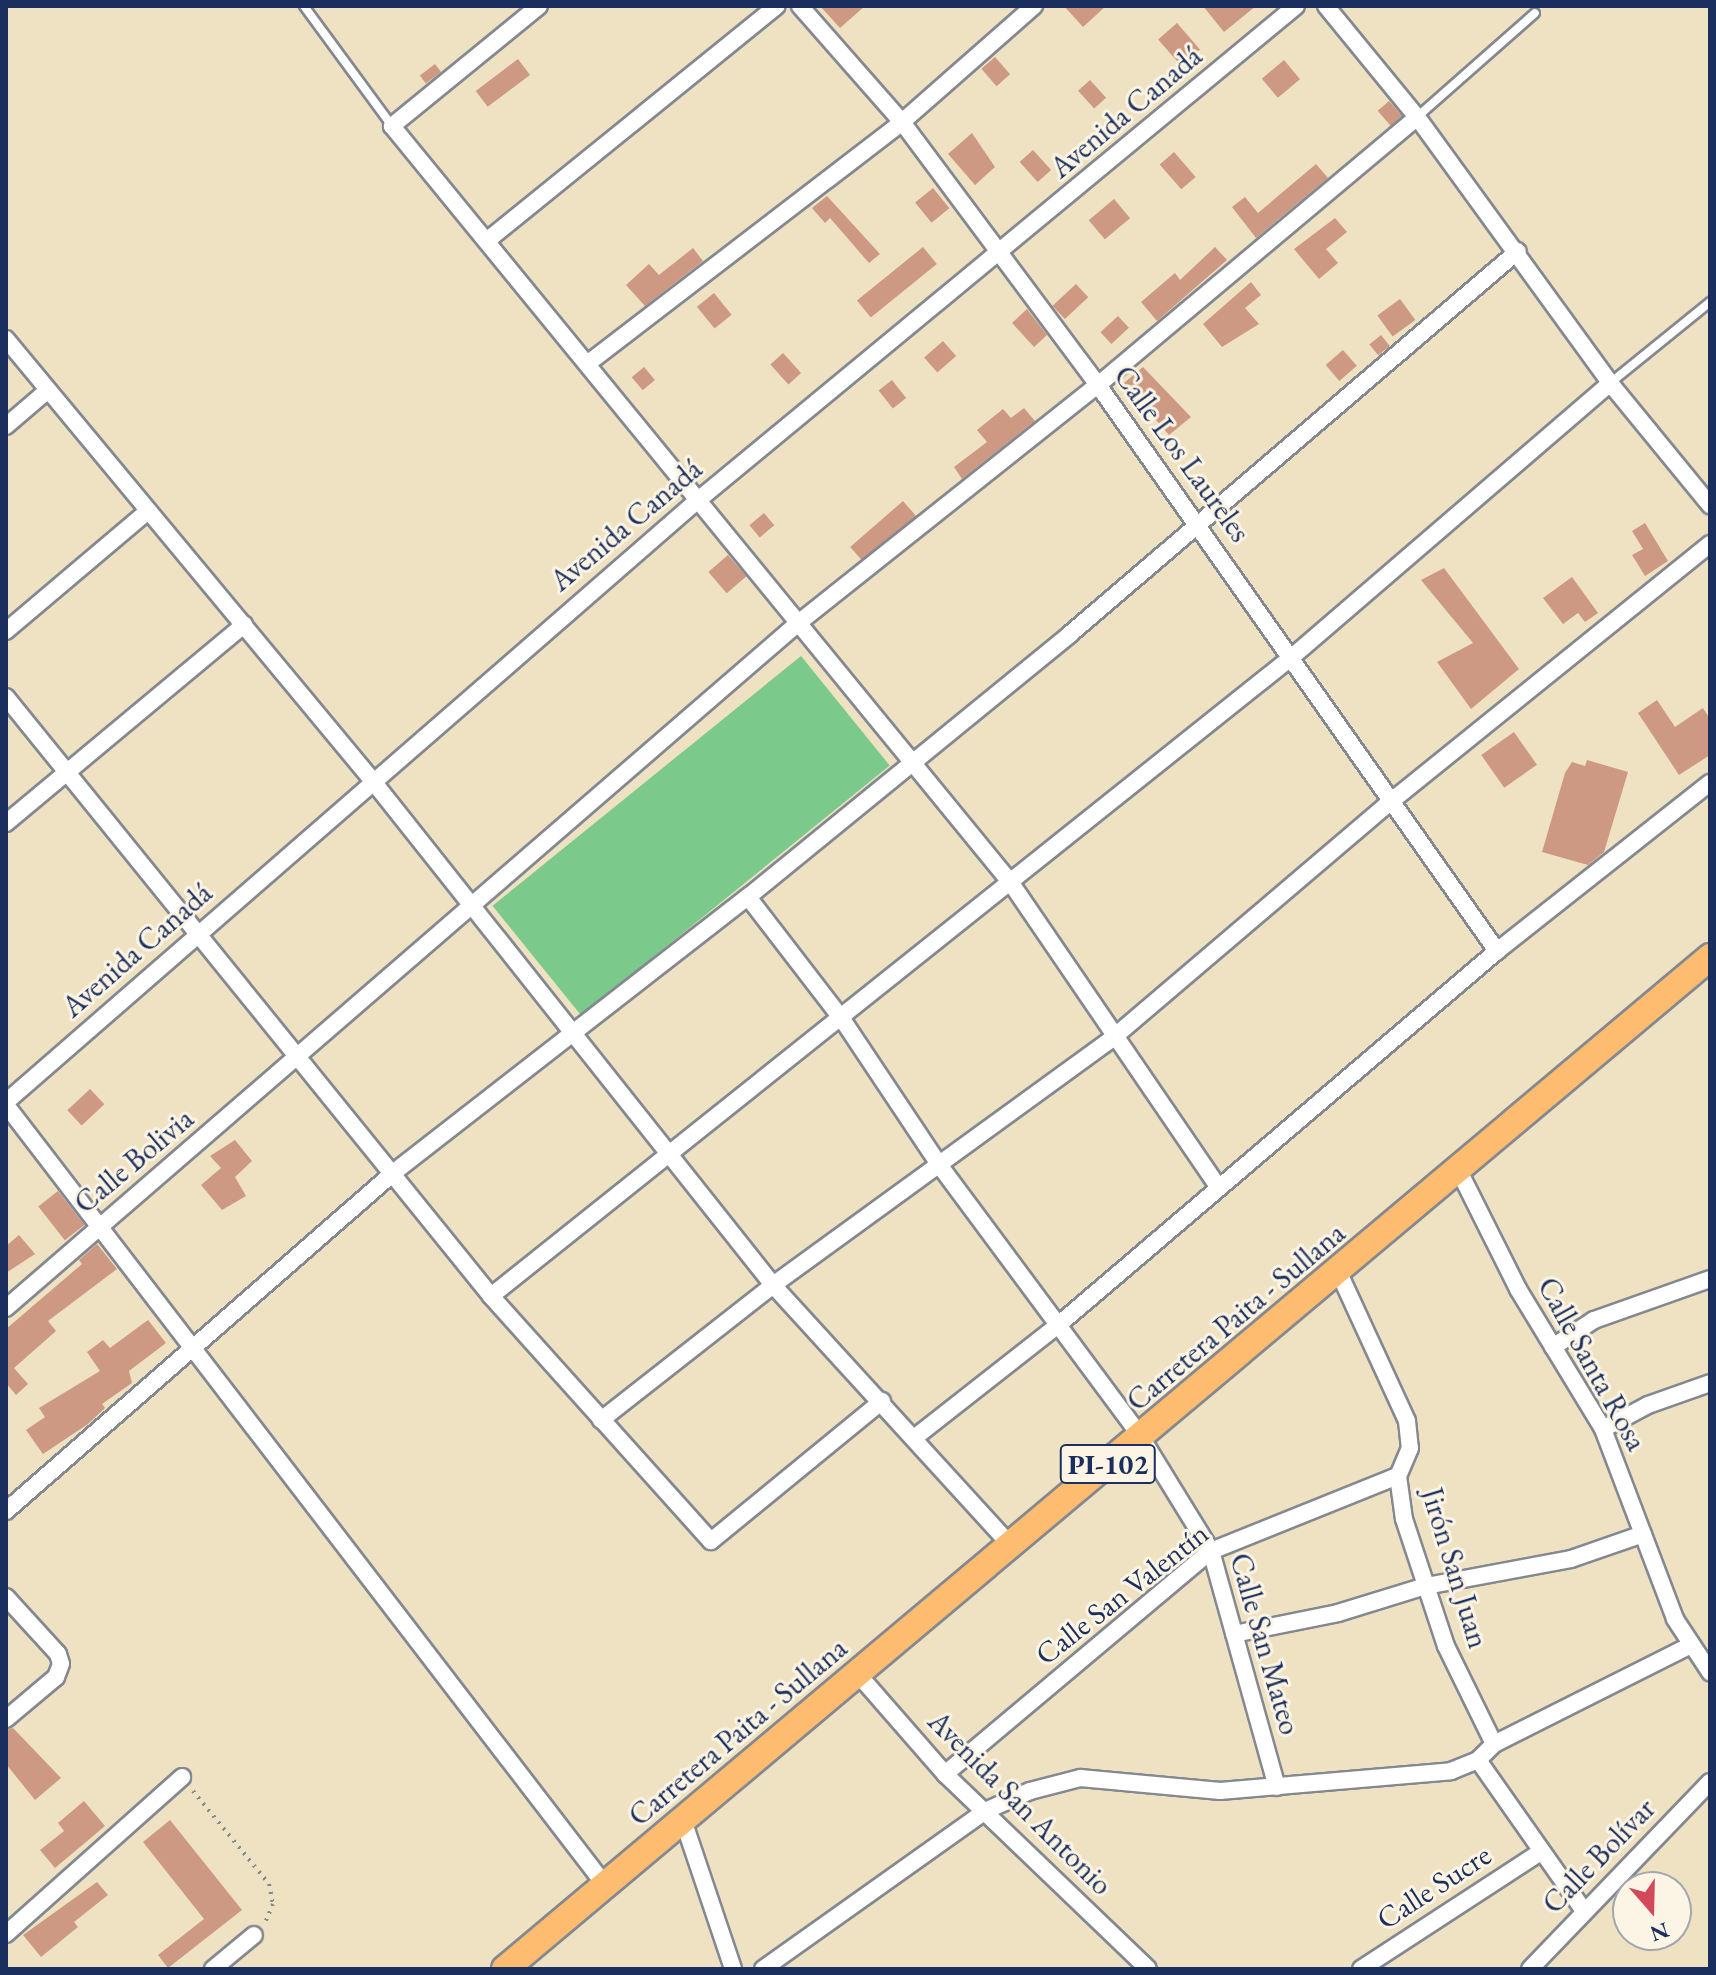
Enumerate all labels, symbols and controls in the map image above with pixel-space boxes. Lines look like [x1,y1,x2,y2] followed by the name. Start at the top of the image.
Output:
[1043,38,1209,186] street label: Avenida Canadá
[1106,359,1258,549] street label: Calle Los Laureles
[543,451,709,599] street label: Avenida Canadá
[55,875,219,1025] street label: Avenida Canadá
[67,1101,201,1221] street label: Calle Bolivia
[1119,1215,1353,1419] street label: Carretera Paita - Sullana
[1530,1271,1654,1457] street label: Calle Santa Rosa
[1058,1440,1158,1488] road number: PI-102
[1414,1483,1496,1653] street label: Jirón San Juan
[1028,1515,1216,1673] street label: Calle San Valentín
[1222,1549,1308,1739] street label: Calle San Mateo
[621,1630,855,1834] street label: Carretera Paita - Sullana
[920,1703,1120,1903] street label: Avenida San Antonio
[1535,1791,1663,1921] street label: Calle Bolívar
[1370,1837,1498,1937] street label: Calle Sucre
[1612,1871,1692,1951] north arrow
[1646,1915,1673,1949] text: N

